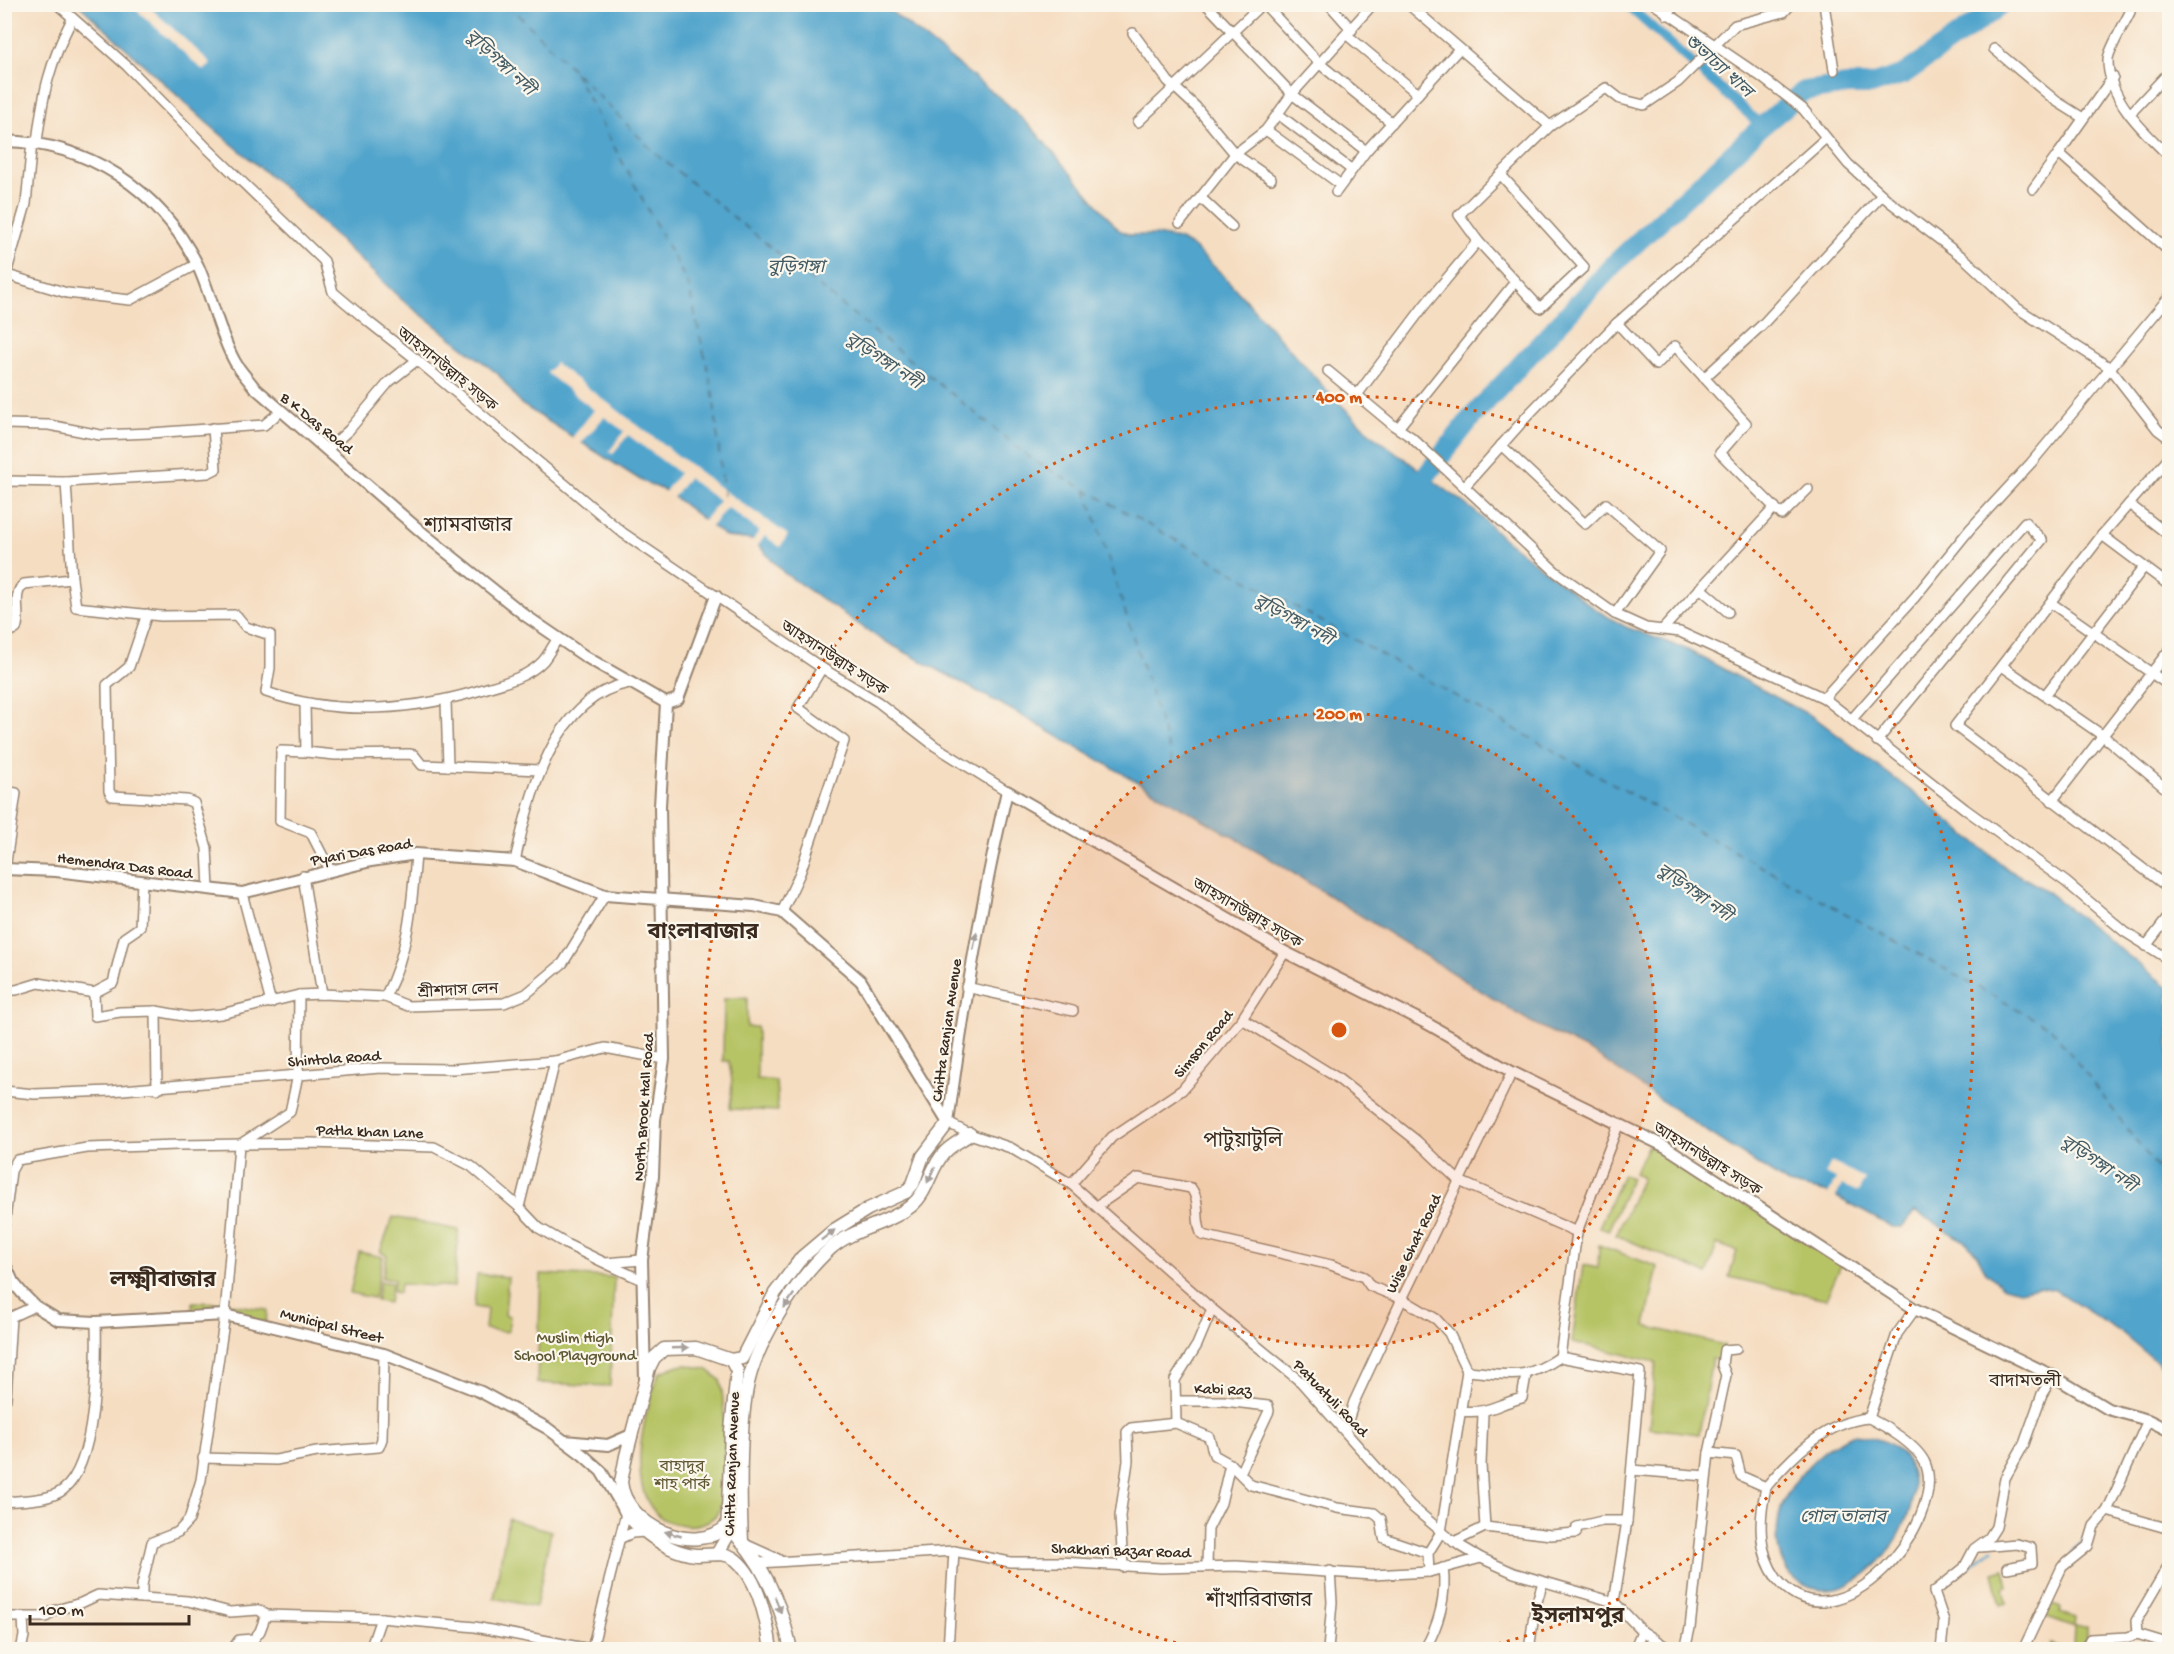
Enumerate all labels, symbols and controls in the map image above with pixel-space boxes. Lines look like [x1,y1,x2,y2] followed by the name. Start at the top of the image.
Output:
[460,24,543,103] water label: বুড়িগঙ্গা নদী
[1679,31,1759,106] water label: শুভাঢ্যা খাল
[767,255,828,279] water label: বুড়িগঙ্গা
[391,321,503,418] street label: আহসানউল্লাহ সড়ক
[841,327,929,397] water label: বুড়িগঙ্গা নদী
[1315,388,1362,409] text: 400 m
[275,389,357,461] street label: B K Das Road
[423,516,513,539] district label: শ্যামবাজার
[1250,588,1340,653] water label: বুড়িগঙ্গা নদী
[775,615,893,702] street label: আহসানউল্লাহ সড়ক
[1316,705,1362,726] text: 200 m
[309,835,415,872] street label: Pyari Das Road
[56,850,195,885] street label: Hemendra Das Road
[1652,858,1740,929] water label: বুড়িগঙ্গা নদী
[1187,873,1307,955] street label: আহসানউল্লাহ সড়ক
[646,921,759,947] district label: বাংলাবাজার
[971,931,980,950] one-way arrow
[929,957,968,1103] street label: Chitta Ranjan Avenue
[416,978,499,1004] street label: শ্রীশদাস লেন
[1171,1006,1240,1083] street label: Simson Road
[1329,1020,1349,1040] centre of rings
[631,1031,660,1182] street label: North Brook Hall Road
[287,1048,383,1073] street label: Shintola Road
[1648,1117,1766,1202] street label: আহসানউল্লাহ সড়ক
[315,1122,424,1145] street label: Patla khan Lane
[1203,1127,1283,1154] district label: পাটুয়াটুলি
[2056,1130,2144,1200] water label: বুড়িগঙ্গা নদী
[926,1167,935,1184] one-way arrow
[1383,1190,1448,1297] street label: Wise Ghat Road
[820,1229,835,1241] one-way arrow
[109,1266,217,1295] district label: লক্ষ্মীবাজার
[783,1292,795,1308] one-way arrow
[278,1305,386,1350] street label: Municipal Street
[514,1330,638,1367] park label: Muslim High School Playground
[670,1343,689,1353] one-way arrow
[1287,1356,1372,1443] street label: Patuatuli Road
[1988,1370,2061,1393] district label: বাদামতলী
[1194,1381,1253,1402] street label: Kabi Raz
[721,1391,746,1537] street label: Chitta Ranjan Avenue
[653,1459,711,1496] park label: বাহাদুর শাহ পার্ক
[1800,1508,1889,1529] water label: গোল তালাব
[664,1529,682,1538] one-way arrow
[1051,1541,1193,1564] street label: Shakhari Bazar Road
[1205,1587,1313,1614] district label: শাঁখারিবাজার
[30,1588,189,1626] scale bar
[773,1596,783,1614] one-way arrow
[38,1601,84,1622] text: 100 m
[1531,1602,1625,1631] district label: ইসলামপুর

